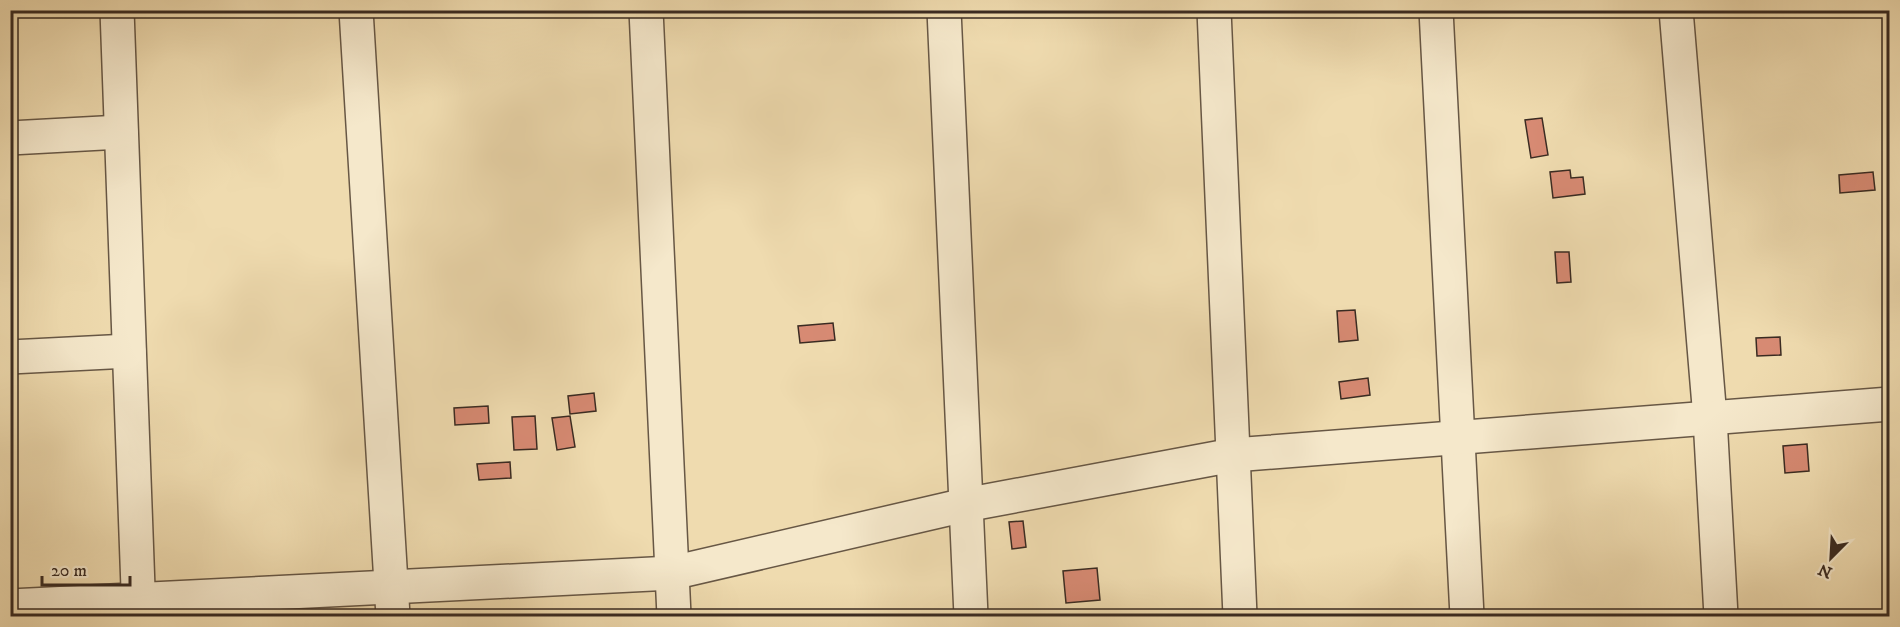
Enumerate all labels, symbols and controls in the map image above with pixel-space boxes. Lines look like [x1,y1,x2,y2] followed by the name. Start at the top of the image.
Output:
[1801,528,1861,588] north arrow
[42,549,130,587] scale bar
[1815,559,1835,583] text: N
[51,560,87,582] text: 20 m

